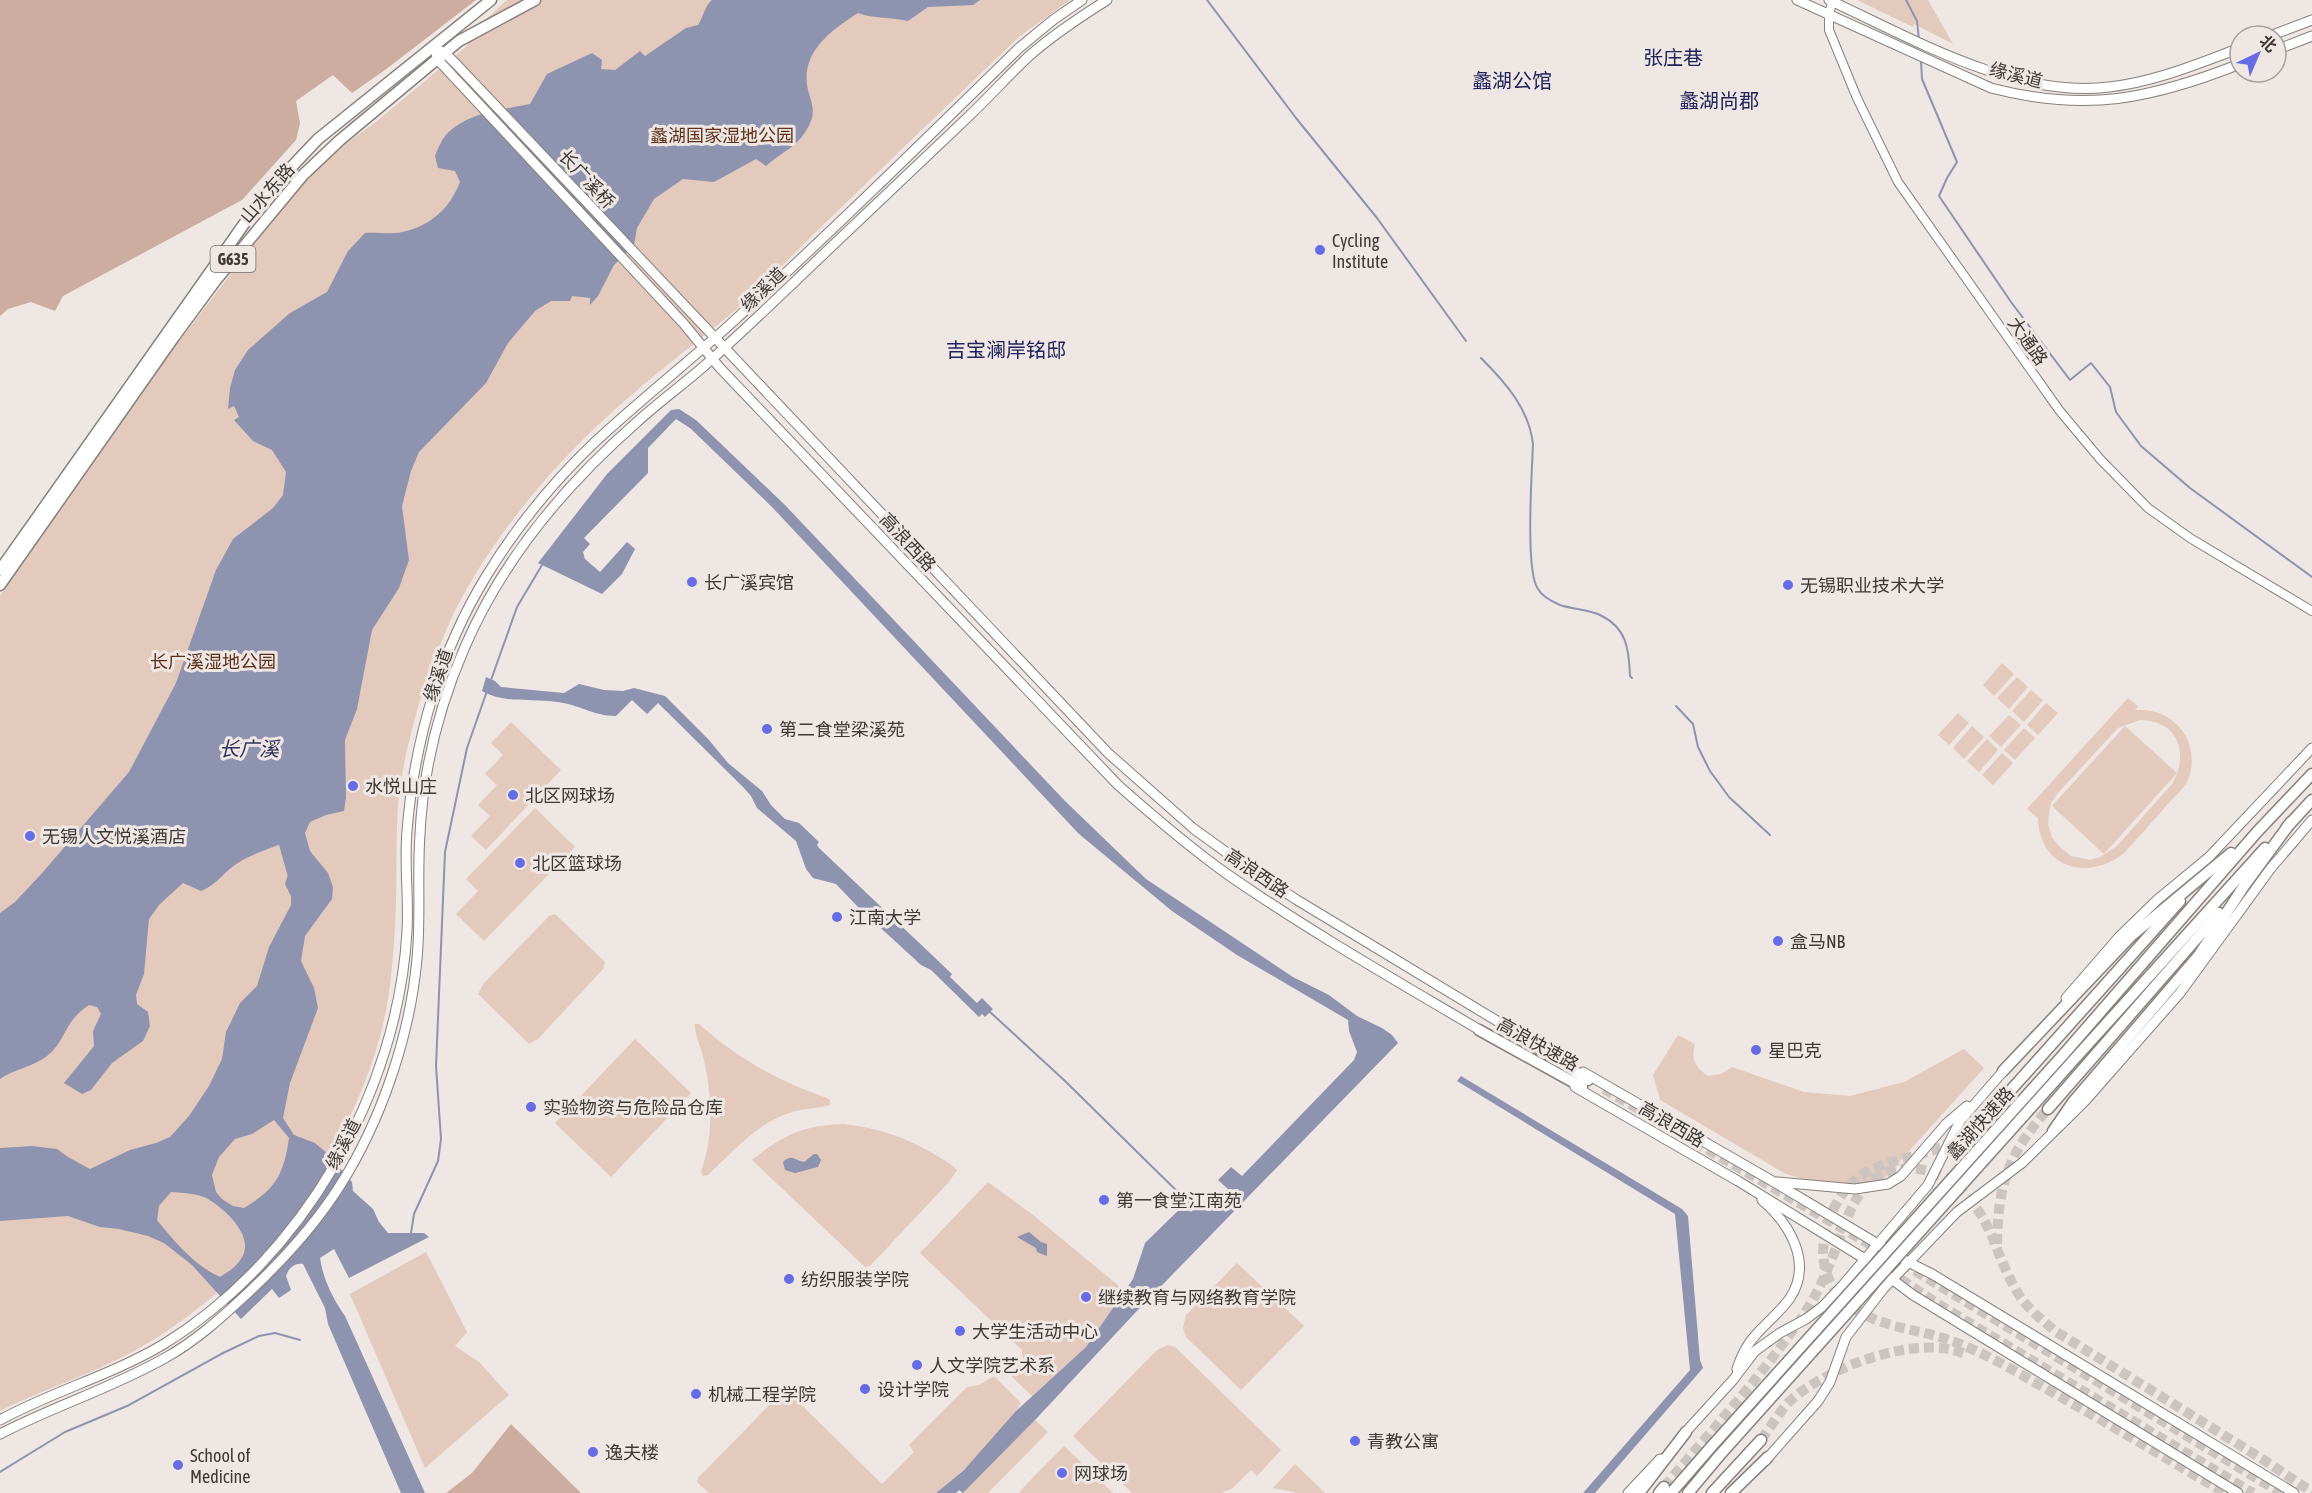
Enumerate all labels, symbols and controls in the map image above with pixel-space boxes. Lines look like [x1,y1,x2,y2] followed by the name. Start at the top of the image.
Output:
[2228,24,2288,84] north arrow
[2256,31,2280,55] text: 北
[1643,46,1703,69] district label: 张庄巷
[1987,58,2045,92] street label: 缘溪道
[1472,69,1552,92] district label: 蠡湖公馆
[1679,89,1759,112] district label: 蠡湖尚郡
[650,125,794,146] park label: 蠡湖国家湿地公园
[555,146,619,212] street label: 长广溪桥
[235,159,299,227] street label: 山水东路
[1332,230,1388,272] place label: Cycling Institute
[1313,243,1327,257] marker: Cycling Institute
[210,246,256,272] road number: G635
[736,263,790,315] street label: 缘溪道
[2004,313,2052,369] street label: 大通路
[946,338,1066,361] district label: 吉宝澜岸铭邸
[876,509,940,575] street label: 高浪西路
[704,572,794,593] place label: 长广溪宾馆
[685,575,699,589] marker: 长广溪宾馆
[1800,575,1944,596] place label: 无锡职业技术大学
[1781,578,1795,592] marker: 无锡职业技术大学
[419,646,457,704] street label: 缘溪道
[150,651,276,672] park label: 长广溪湿地公园
[779,719,905,740] place label: 第二食堂梁溪苑
[760,722,774,736] marker: 第二食堂梁溪苑
[219,737,281,760] water label: 长广溪
[365,776,437,797] place label: 水悦山庄
[346,779,360,793] marker: 水悦山庄
[525,785,615,806] place label: 北区网球场
[506,788,520,802] marker: 北区网球场
[42,826,186,847] place label: 无锡人文悦溪酒店
[23,829,37,843] marker: 无锡人文悦溪酒店
[1221,844,1293,902] street label: 高浪西路
[532,853,622,874] place label: 北区篮球场
[513,856,527,870] marker: 北区篮球场
[849,907,921,928] place label: 江南大学
[830,910,844,924] marker: 江南大学
[1790,931,1846,952] place label: 盒马NB
[1771,934,1785,948] marker: 盒马NB
[1494,1013,1582,1075] street label: 高浪快速路
[1768,1040,1822,1061] place label: 星巴克
[1749,1043,1763,1057] marker: 星巴克
[1942,1083,2018,1163] street label: 蠡湖快速路
[543,1097,723,1118] place label: 实验物资与危险品仓库
[1636,1097,1708,1151] street label: 高浪西路
[524,1100,538,1114] marker: 实验物资与危险品仓库
[321,1115,365,1173] street label: 缘溪道
[1116,1190,1242,1211] place label: 第一食堂江南苑
[1097,1193,1111,1207] marker: 第一食堂江南苑
[801,1269,909,1290] place label: 纺织服装学院
[782,1272,796,1286] marker: 纺织服装学院
[1098,1287,1296,1308] place label: 继续教育与网络教育学院
[1079,1290,1093,1304] marker: 继续教育与网络教育学院
[972,1321,1098,1342] place label: 大学生活动中心
[953,1324,967,1338] marker: 大学生活动中心
[929,1355,1055,1376] place label: 人文学院艺术系
[910,1358,924,1372] marker: 人文学院艺术系
[877,1379,949,1400] place label: 设计学院
[858,1382,872,1396] marker: 设计学院
[708,1384,816,1405] place label: 机械工程学院
[689,1387,703,1401] marker: 机械工程学院
[1367,1431,1439,1452] place label: 青教公寓
[1348,1434,1362,1448] marker: 青教公寓
[605,1442,659,1463] place label: 逸夫楼
[190,1445,251,1487] place label: School of Medicine
[586,1445,600,1459] marker: 逸夫楼
[171,1458,185,1472] marker: School of Medicine
[1074,1463,1128,1484] place label: 网球场
[1055,1466,1069,1480] marker: 网球场

